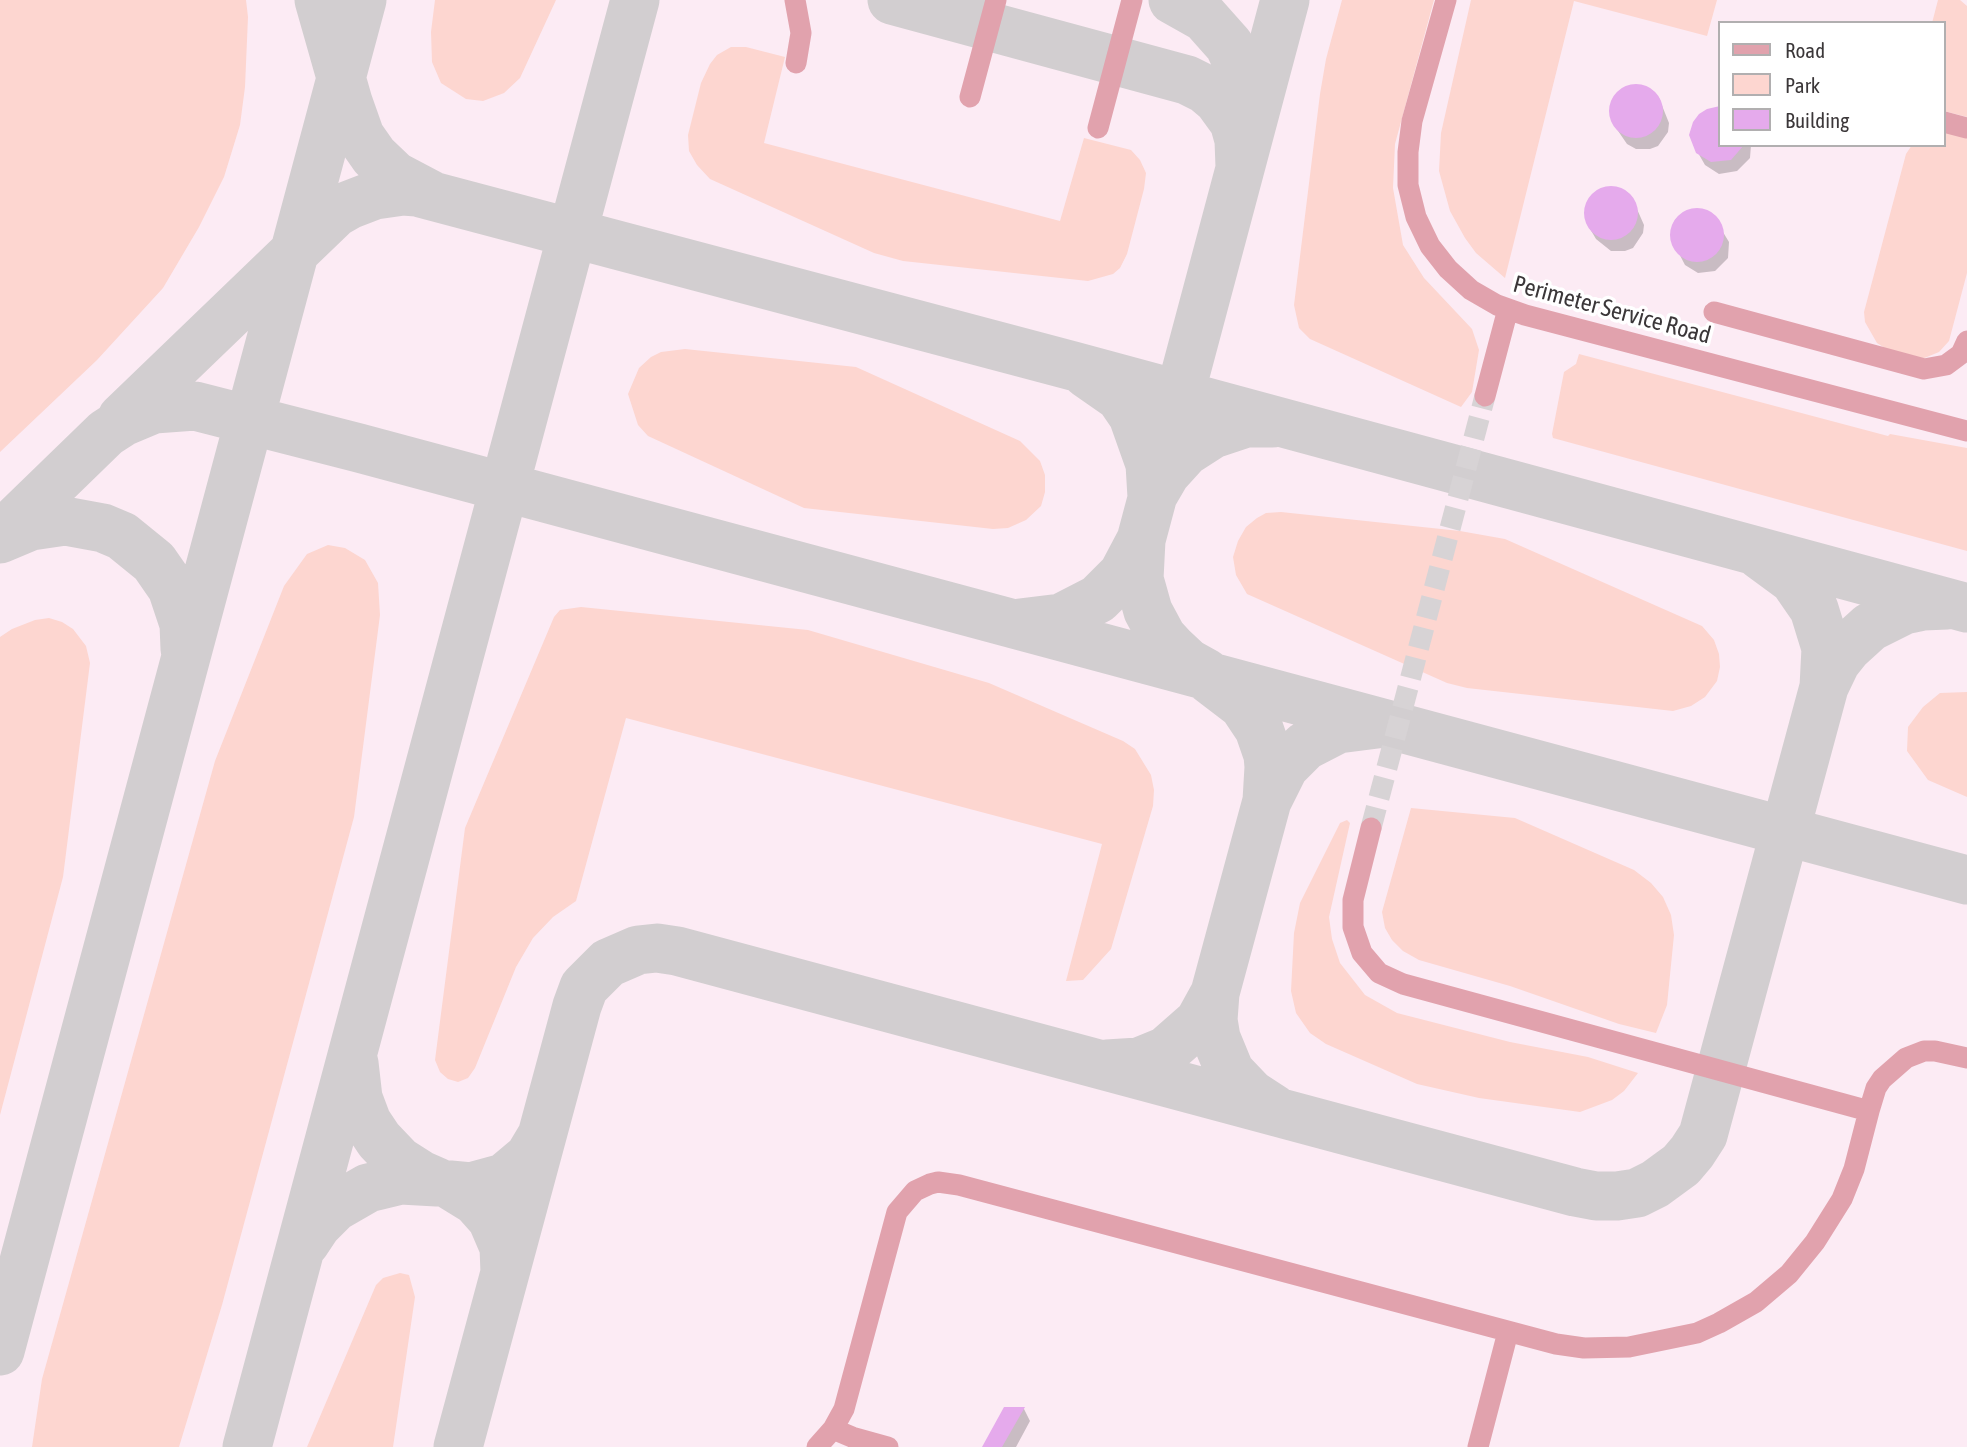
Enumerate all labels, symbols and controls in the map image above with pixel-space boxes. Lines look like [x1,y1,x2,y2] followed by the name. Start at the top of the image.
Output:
[1718,21,1946,147] legend
[1785,38,1825,62] text: Road
[1785,73,1820,97] text: Park
[1785,108,1849,132] text: Building
[1510,270,1714,350] street label: Perimeter Service Road

